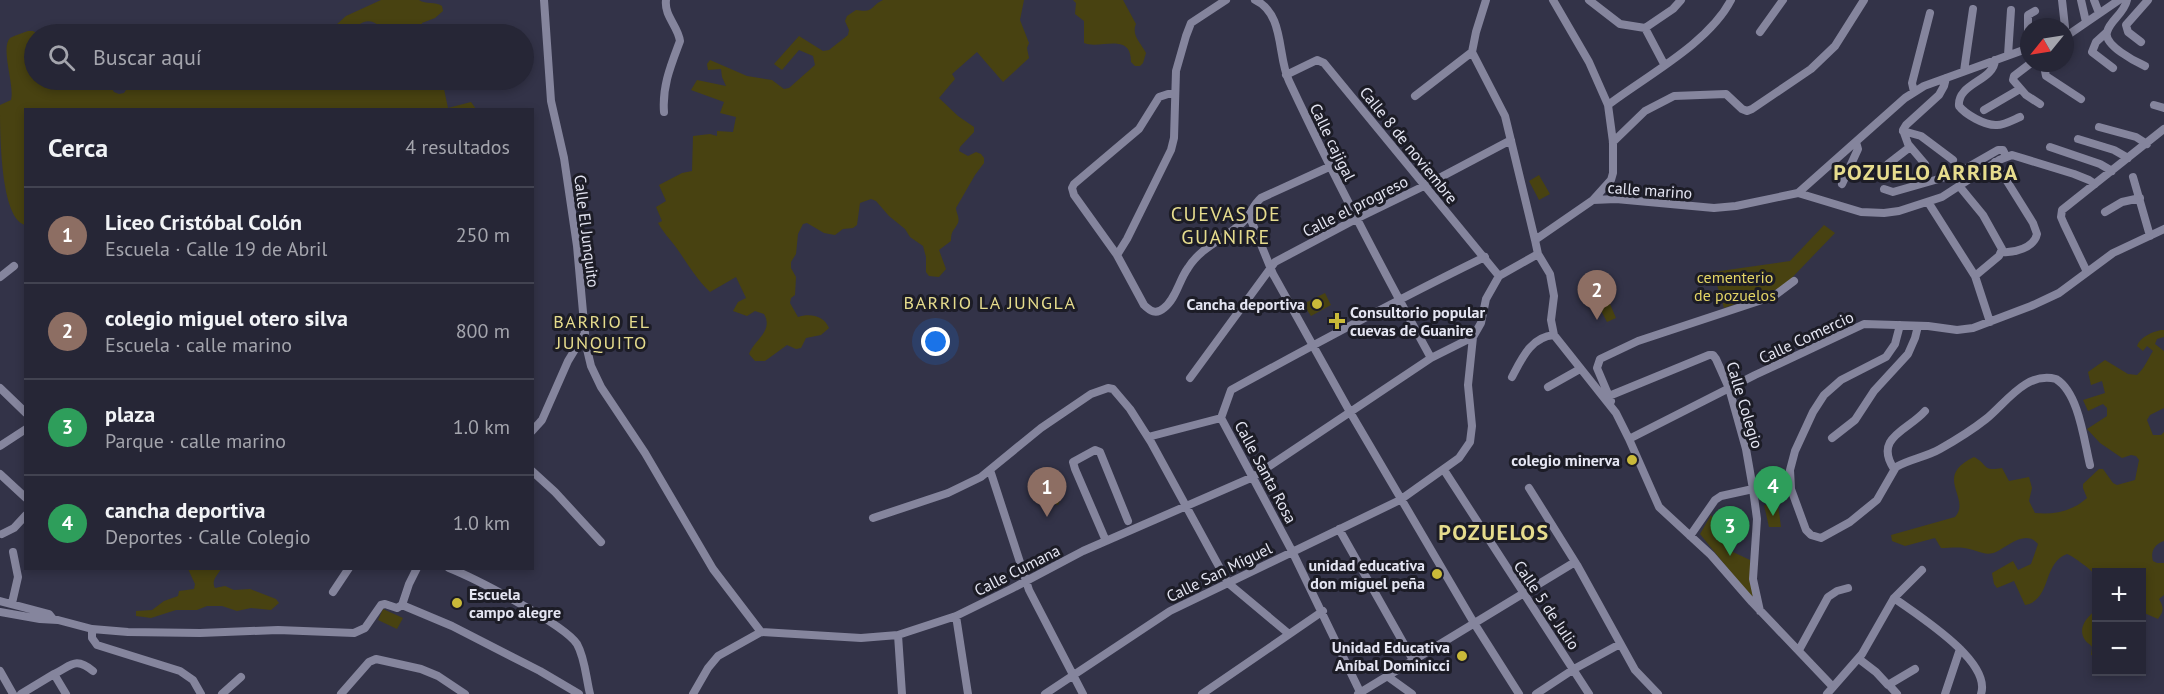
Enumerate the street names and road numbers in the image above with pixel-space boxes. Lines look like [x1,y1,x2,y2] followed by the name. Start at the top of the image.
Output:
[1356,82,1462,208] street label: Calle 8 de noviembre
[1306,100,1360,184] street label: Calle cajigal
[1299,171,1411,241] street label: Calle el progreso
[570,173,604,289] street label: Calle El Junquito
[1607,177,1693,203] street label: calle marino
[1755,306,1857,368] street label: Calle Comercio
[1722,359,1768,451] street label: Calle Colegio
[1231,417,1301,527] street label: Calle Santa Rosa
[1163,538,1275,606] street label: Calle San Miguel
[971,540,1063,600] street label: Calle Cumana
[1510,557,1584,653] street label: Calle 5 de Julio

